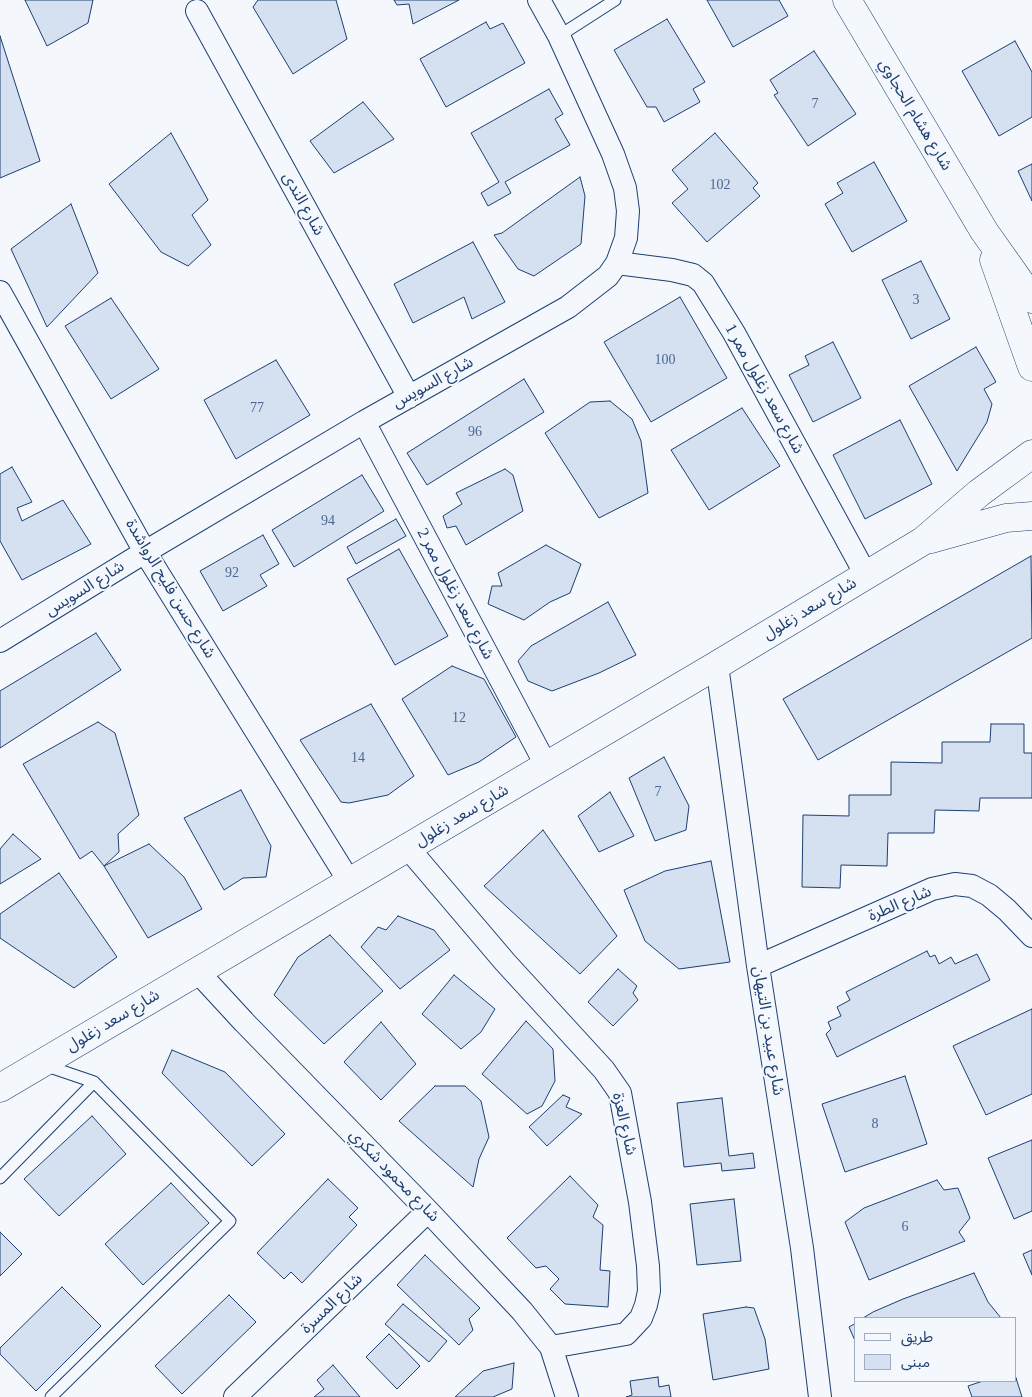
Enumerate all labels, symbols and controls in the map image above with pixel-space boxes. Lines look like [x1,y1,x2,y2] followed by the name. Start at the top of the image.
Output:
[874,56,956,174] street label: شارع هشام الحجاوي
[812,96,818,112] house number: 7
[278,169,328,239] street label: شارع الندى
[710,177,730,193] house number: 102
[912,292,919,308] house number: 3
[720,321,808,457] street label: شارع سعد زغلول ممر 1
[654,352,676,368] house number: 100
[389,353,477,413] street label: شارع السويس
[250,400,264,416] house number: 77
[468,424,482,440] house number: 96
[321,513,335,529] house number: 94
[121,516,219,662] street label: شارع حسن فليح الرواشدة
[412,525,498,663] street label: شارع سعد زغلول ممر 2
[42,557,128,621] street label: شارع السويس
[225,565,239,581] house number: 92
[760,574,860,644] street label: شارع سعد زغلول
[452,710,466,726] house number: 12
[351,750,365,766] house number: 14
[412,781,512,851] street label: شارع سعد زغلول
[654,784,661,800] house number: 7
[866,882,934,926] street label: شارع الطرة
[748,965,788,1097] street label: شارع عبيد بن التيهان
[63,986,163,1056] street label: شارع سعد زغلول
[607,1091,641,1157] street label: شارع العزة
[872,1116,878,1132] house number: 8
[345,1126,443,1226] street label: شارع محمود شكري
[902,1219,908,1235] house number: 6
[297,1270,367,1338] street label: شارع المسرة
[854,1317,1017,1382] legend
[901,1329,933,1345] text: طريق
[901,1354,930,1370] text: مبنى

